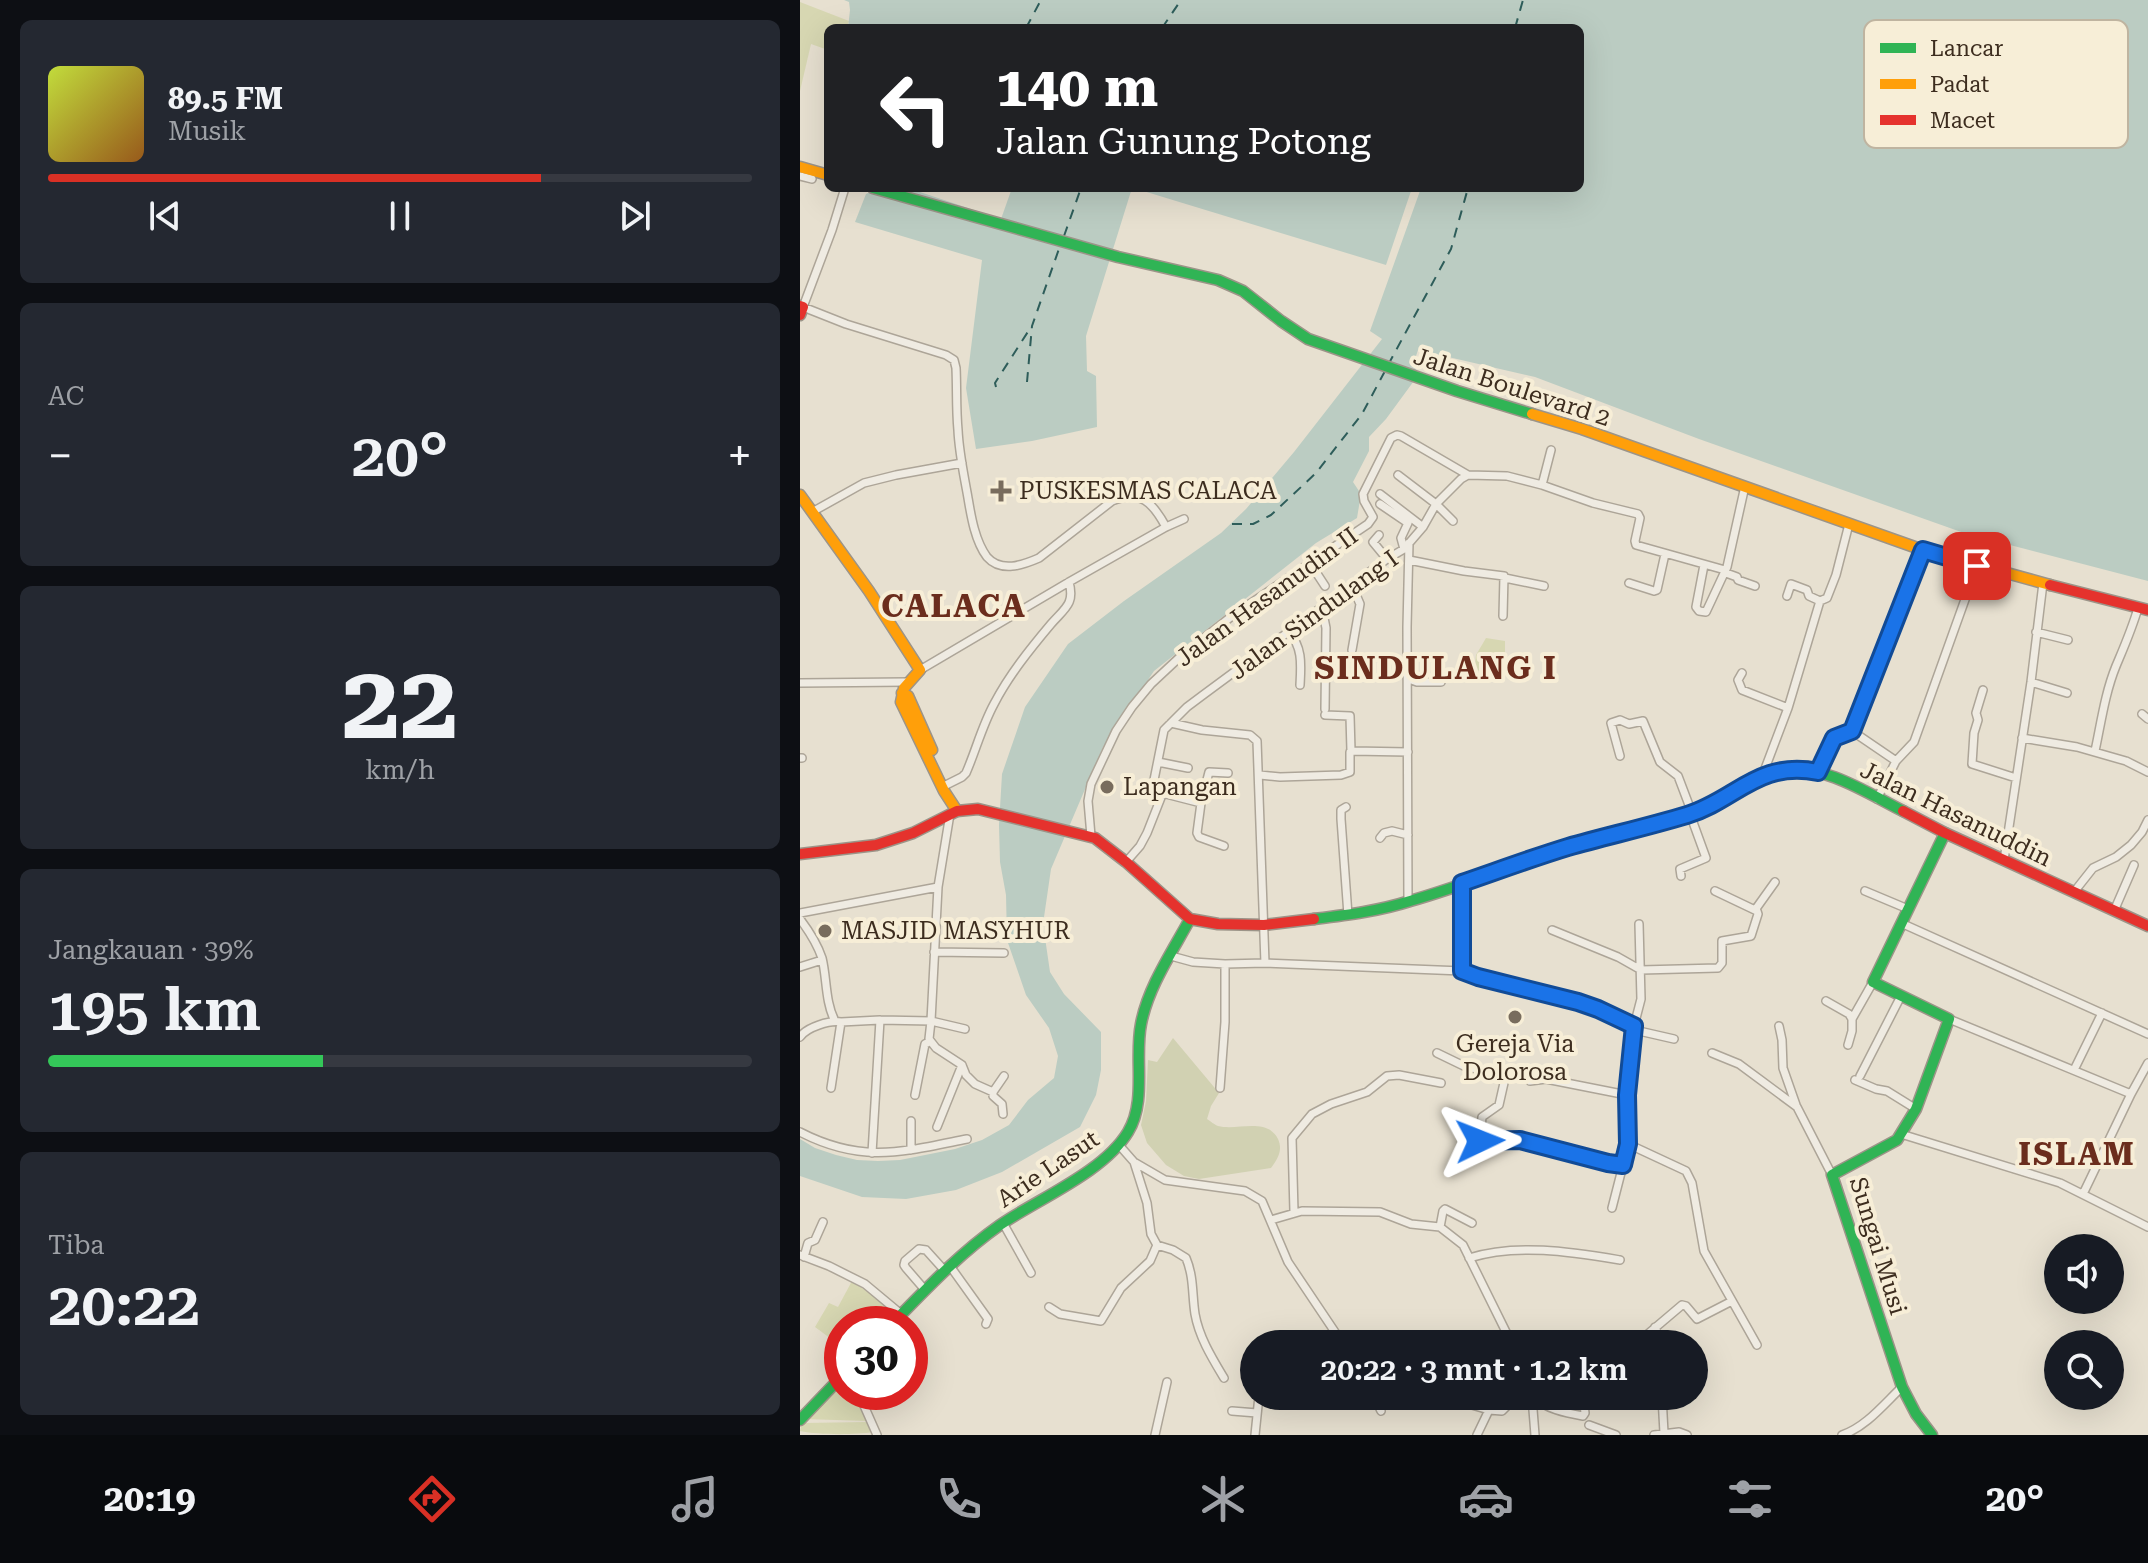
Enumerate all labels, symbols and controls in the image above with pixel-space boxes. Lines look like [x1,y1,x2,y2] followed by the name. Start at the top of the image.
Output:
[1864,20,2128,148] legend
[1930,36,2003,61] text: Lancar
[996,54,1158,120] text: 140 m
[864,56,968,160] icon: left
[1930,72,1989,97] text: Padat
[168,81,283,116] text: 89.5 FM
[1930,108,1995,133] text: Macet
[168,116,246,146] text: Musik
[996,121,1371,163] text: Jalan Gunung Potong
[143,194,187,238] icon: previous
[378,194,422,238] icon: pause
[613,194,657,238] icon: next
[1410,342,1614,432] street label: Jalan Boulevard 2
[48,381,84,411] text: AC
[352,420,448,491] text: 20°
[48,430,73,482] text: −
[727,430,752,482] text: +
[1019,477,1277,505] place label: PUSKESMAS CALACA
[990,480,1012,502] marker: PUSKESMAS CALACA
[1171,522,1363,672] street label: Jalan Hasanudin II
[1943,532,2011,600] pin
[1955,544,1999,588] icon: arrive
[1224,545,1404,685] street label: Jalan Sindulang I
[881,587,1027,625] district label: CALACA
[342,642,458,763] text: 22
[1314,649,1558,687] district label: SINDULANG I
[365,755,435,785] text: km/h
[1856,756,2056,872] street label: Jalan Hasanuddin
[1123,773,1237,801] place label: Lapangan
[1098,778,1116,796] marker: Lapangan
[841,917,1071,945] place label: MASJID MASYHUR
[816,922,834,940] marker: MASJID MASYHUR
[48,935,253,965] text: Jangkauan · 39%
[48,974,261,1045] text: 195 km
[1506,1008,1524,1026] marker: Gereja Via Dolorosa
[1456,1030,1574,1086] place label: Gereja Via Dolorosa
[1438,1099,1522,1183] position arrow
[992,1125,1104,1213] street label: Arie Lasut
[2018,1135,2136,1173] district label: ISLAM
[1844,1174,1912,1318] street label: Sungai Musi
[48,1230,104,1260] text: Tiba
[2044,1234,2124,1410] map controls
[2044,1234,2124,1314] button: sound
[48,1269,200,1340] text: 20:22
[824,1306,928,1410] speed limit sign: 30
[2044,1330,2124,1410] button: search
[1320,1352,1628,1387] text: 20:22 · 3 mnt · 1.2 km
[404,1471,460,1527] icon: directions
[667,1471,723,1527] icon: music
[931,1471,987,1527] icon: phone
[1195,1471,1251,1527] icon: climate
[1458,1471,1514,1527] icon: car
[1722,1471,1778,1527] icon: filters
[104,1478,196,1520] text: 20:19
[1986,1478,2044,1520] text: 20°

